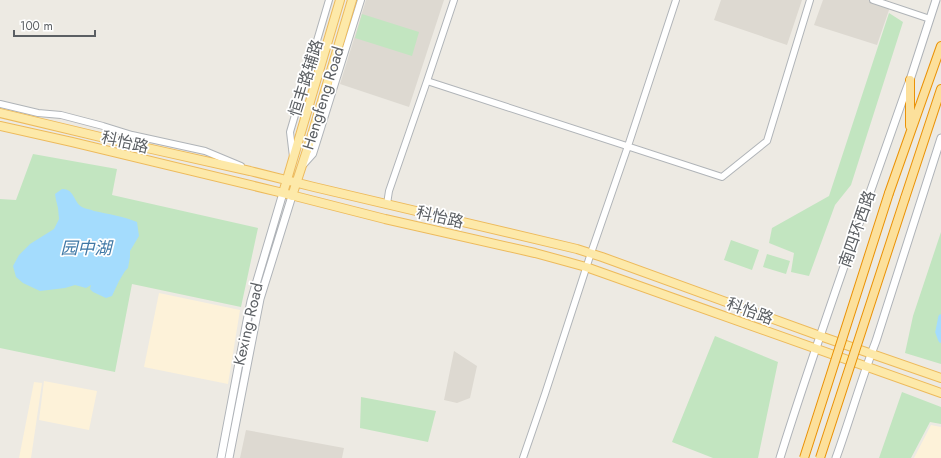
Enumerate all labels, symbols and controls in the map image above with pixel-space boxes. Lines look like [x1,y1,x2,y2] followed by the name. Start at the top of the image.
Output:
[14,12,95,38] scale bar
[20,17,53,35] text: 100 m
[283,36,329,120] street label: 恒丰路辅路
[296,44,350,152] street label: Hengfeng Road
[99,125,151,159] street label: 科怡路
[833,187,881,271] street label: 南四环西路
[414,200,466,234] street label: 科怡路
[61,236,114,260] water label: 园中湖
[227,280,269,368] street label: Kexing Road
[724,292,776,330] street label: 科怡路

